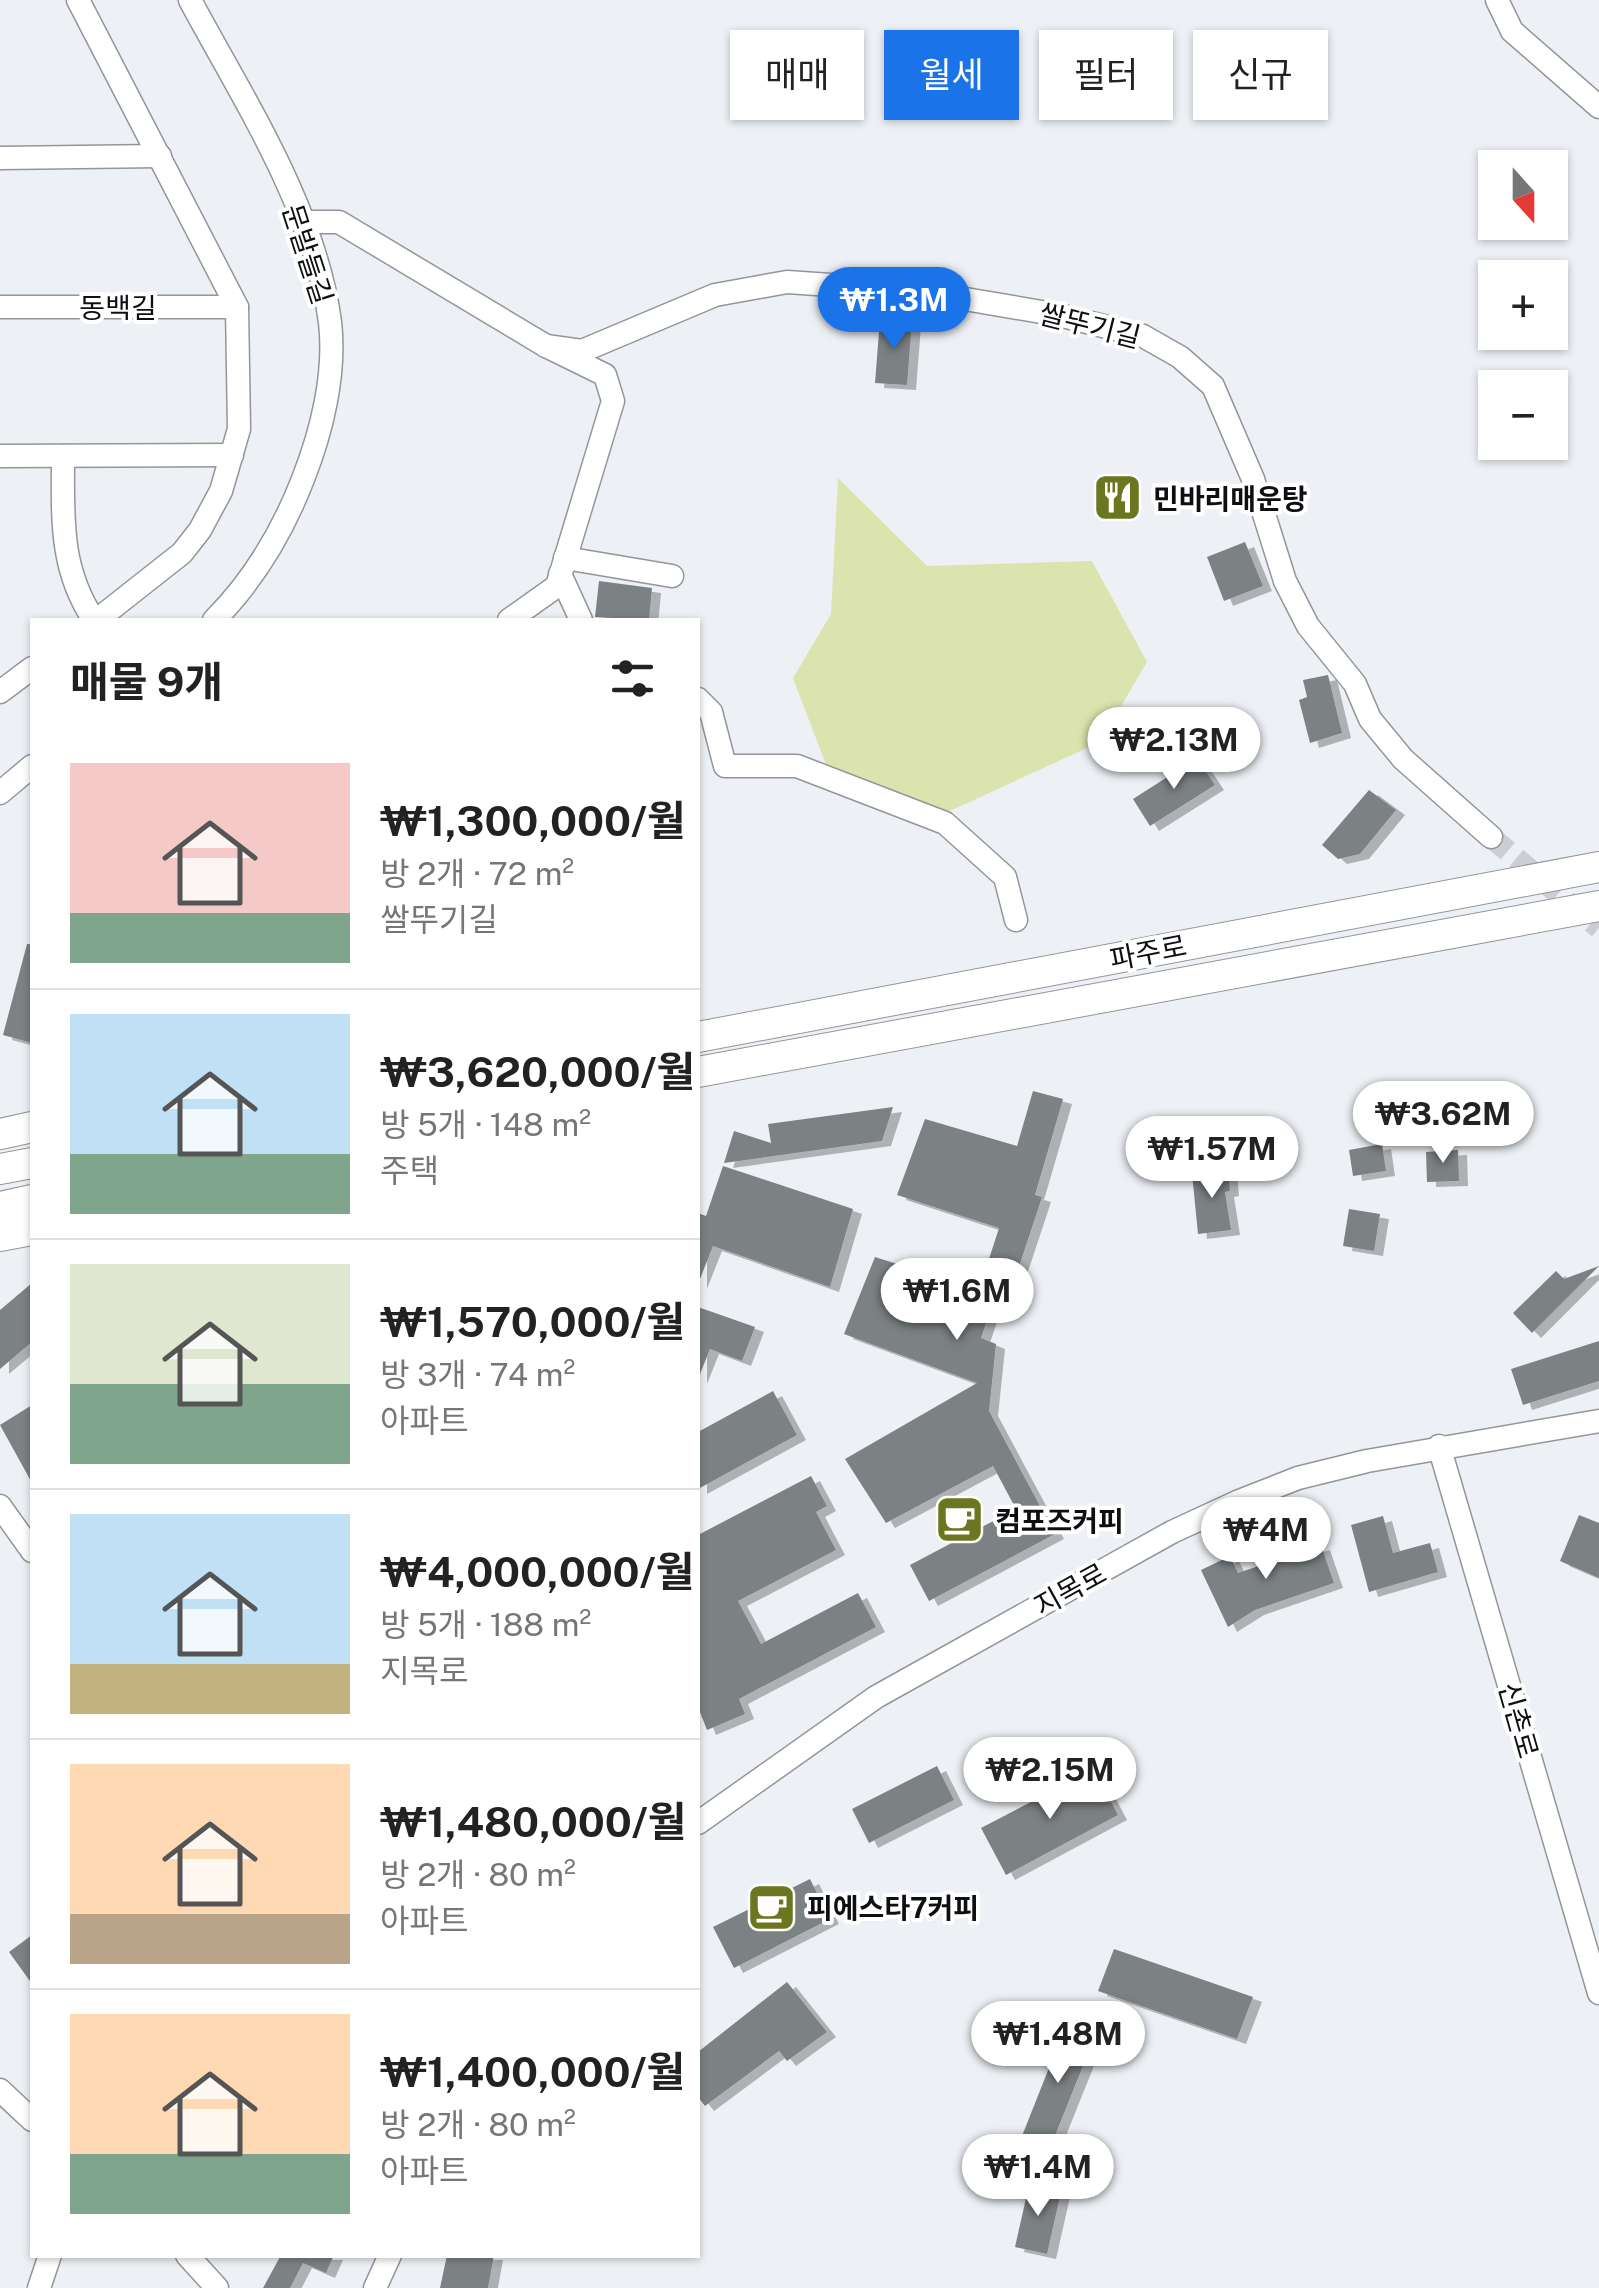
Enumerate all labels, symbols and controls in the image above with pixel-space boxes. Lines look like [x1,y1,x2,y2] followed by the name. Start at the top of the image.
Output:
[730,30,864,120] chip: 매매
[884,30,1019,120] chip: 월세
[1039,30,1173,120] chip: 필터
[1193,30,1328,120] chip: 신규
[1478,150,1568,240] north arrow
[1478,150,1568,460] map controls
[276,200,340,308] street label: 문발들길
[1478,260,1568,350] button: +
[824,267,964,352] pin: ₩1.3M
[840,281,948,318] text: ₩1.3M
[79,291,157,324] street label: 동백길
[1036,297,1144,353] street label: 쌀뚜기길
[1478,370,1568,460] button: −
[1092,472,1144,524] restaurant icon: 민바리매운탕
[1153,482,1308,515] place label: 민바리매운탕
[605,651,660,706] icon: filters
[70,657,223,706] text: 매물 9개
[1093,707,1255,792] pin: ₩2.13M
[1109,721,1239,758] text: ₩2.13M
[380,796,686,845] text: ₩1,300,000/월
[150,803,270,923] icon: home
[380,855,574,892] text: 방 2개 · 72 m²
[380,901,498,938] text: 쌀뚜기길
[1107,928,1189,976] street label: 파주로
[380,1047,695,1096] text: ₩3,620,000/월
[150,1054,270,1174] icon: home
[1362,1081,1524,1166] pin: ₩3.62M
[1375,1095,1511,1132] text: ₩3.62M
[380,1106,591,1143] text: 방 5개 · 148 m²
[1131,1116,1293,1201] pin: ₩1.57M
[1147,1130,1277,1167] text: ₩1.57M
[380,1152,439,1189] text: 주택
[887,1258,1027,1343] pin: ₩1.6M
[903,1272,1011,1309] text: ₩1.6M
[380,1297,685,1346] text: ₩1,570,000/월
[150,1304,270,1424] icon: home
[380,1356,575,1393] text: 방 3개 · 74 m²
[380,1402,468,1439] text: 아파트
[934,1494,986,1546] cafe icon: 컴포즈커피
[1218,1497,1314,1582] pin: ₩4M
[995,1504,1124,1537] place label: 컴포즈커피
[1223,1511,1309,1548] text: ₩4M
[380,1547,694,1596] text: ₩4,000,000/월
[150,1554,270,1674] icon: home
[1028,1556,1112,1622] street label: 지목로
[380,1606,591,1643] text: 방 5개 · 188 m²
[380,1652,468,1689] text: 지목로
[1492,1678,1546,1762] street label: 신촌로
[969,1737,1131,1822] pin: ₩2.15M
[985,1751,1115,1788] text: ₩2.15M
[380,1797,686,1846] text: ₩1,480,000/월
[150,1804,270,1924] icon: home
[380,1856,576,1893] text: 방 2개 · 80 m²
[746,1881,798,1933] cafe icon: 피에스타7커피
[807,1891,979,1924] place label: 피에스타7커피
[380,1902,468,1939] text: 아파트
[977,2001,1139,2086] pin: ₩1.48M
[993,2015,1123,2052] text: ₩1.48M
[380,2047,685,2096] text: ₩1,400,000/월
[150,2054,270,2174] icon: home
[380,2106,576,2143] text: 방 2개 · 80 m²
[968,2134,1108,2219] pin: ₩1.4M
[984,2148,1092,2185] text: ₩1.4M
[380,2152,468,2189] text: 아파트

